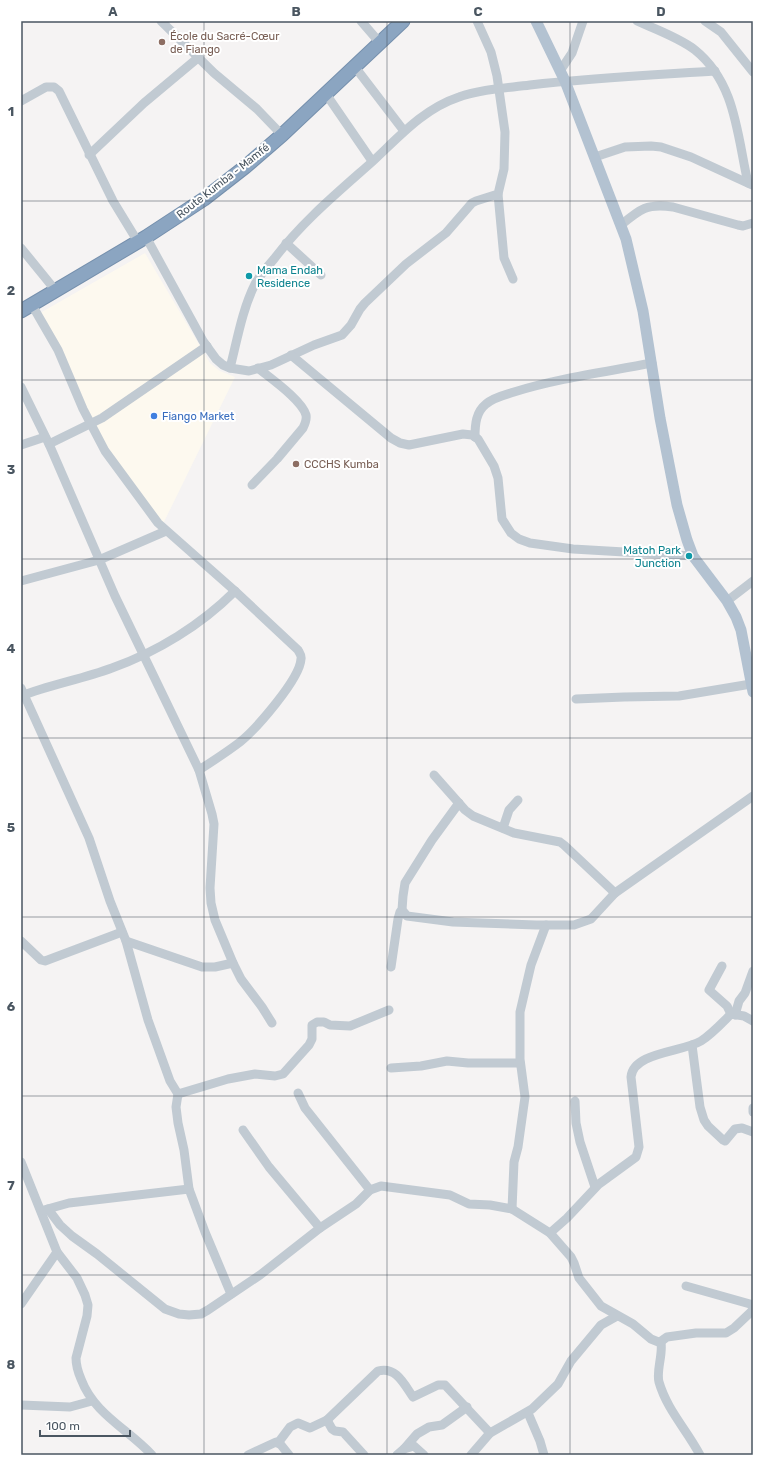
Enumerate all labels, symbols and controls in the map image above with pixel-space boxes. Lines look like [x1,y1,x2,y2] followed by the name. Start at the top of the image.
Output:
[108,4,118,19] text: A
[291,4,301,19] text: B
[473,4,483,19] text: C
[656,4,666,19] text: D
[170,30,280,56] place label: École du Sacré-Cœur de Fiango
[157,37,167,47] marker: École du Sacré-Cœur de Fiango
[8,104,14,119] text: 1
[174,141,272,221] street label: Route Kumba - Mamfé
[257,264,323,290] place label: Mama Endah Residence
[244,271,254,281] marker: Mama Endah Residence
[7,283,15,298] text: 2
[162,410,235,423] place label: Fiango Market
[149,411,159,421] marker: Fiango Market
[304,458,379,471] place label: CCCHS Kumba
[291,459,301,469] marker: CCCHS Kumba
[7,462,16,477] text: 3
[623,544,681,570] place label: Matoh Park Junction
[684,551,694,561] marker: Matoh Park Junction
[7,641,16,656] text: 4
[7,820,15,835] text: 5
[7,999,16,1014] text: 6
[7,1178,15,1193] text: 7
[7,1357,16,1372] text: 8
[40,1412,130,1438] scale bar
[46,1419,80,1433] text: 100 m

